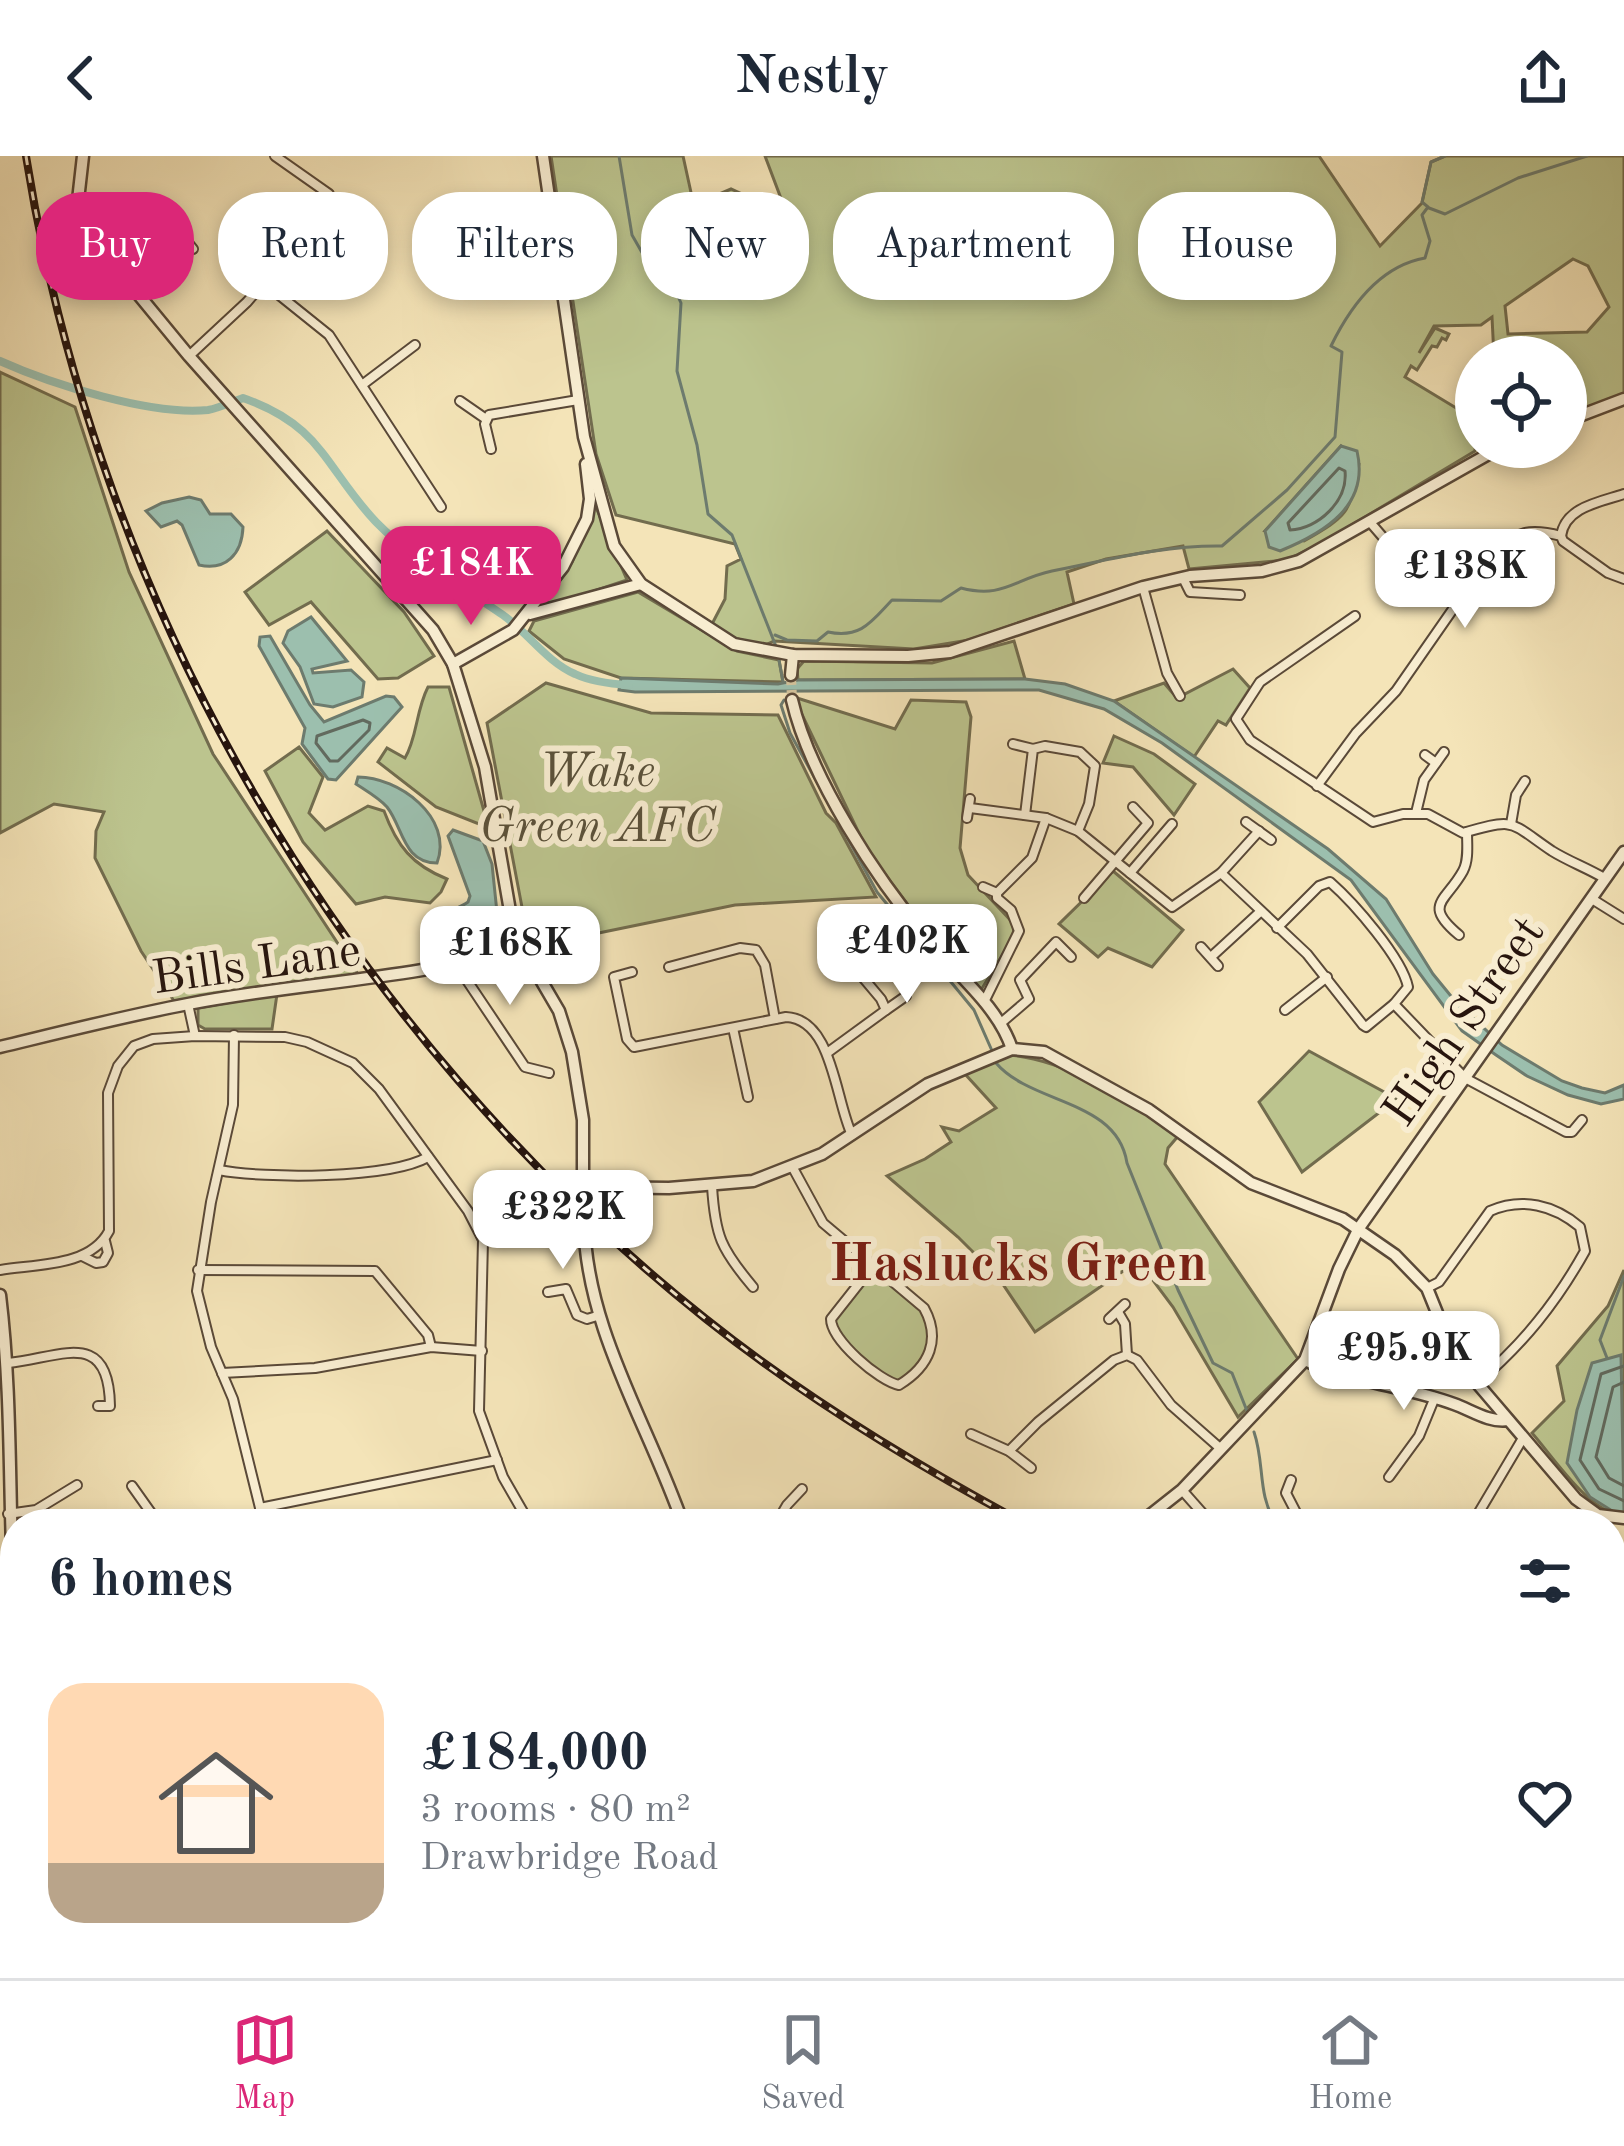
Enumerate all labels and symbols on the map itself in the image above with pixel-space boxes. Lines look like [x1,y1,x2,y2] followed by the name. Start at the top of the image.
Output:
[387,526,555,628] pin: £184K
[1381,529,1549,631] pin: £138K
[479,749,717,852] park label: Wake Green AFC
[823,904,991,1006] pin: £402K
[426,906,594,1008] pin: £168K
[1376,909,1555,1136] street label: High Street
[149,928,364,1004] street label: Bills Lane
[479,1170,647,1272] pin: £322K
[829,1239,1207,1293] district label: Haslucks Green
[1306,1311,1502,1413] pin: £95.9K

